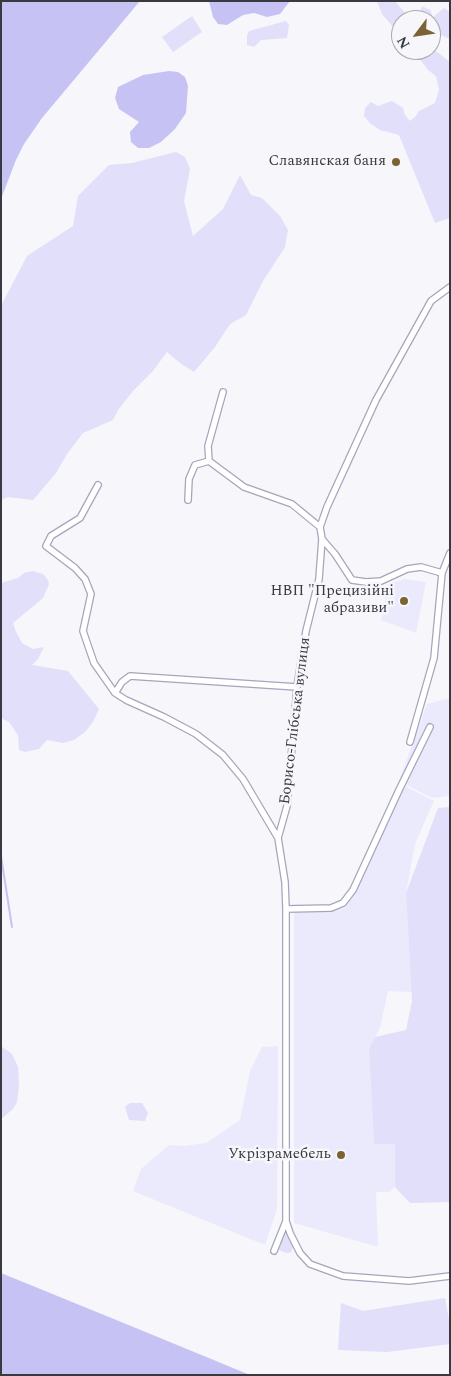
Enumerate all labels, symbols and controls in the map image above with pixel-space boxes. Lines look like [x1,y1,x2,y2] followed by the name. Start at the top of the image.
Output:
[391,10,441,60] north arrow
[392,32,416,53] text: N
[269,153,386,171] place label: Славянская баня
[390,156,402,168] marker: Славянская баня
[270,583,394,618] place label: НВП "Прецизійні абразиви"
[398,595,410,607] marker: НВП "Прецизійні абразиви"
[277,636,315,806] street label: Борисо-Глібська вулиця
[228,1146,331,1164] place label: Укрізрамебель
[335,1149,347,1161] marker: Укрізрамебель

